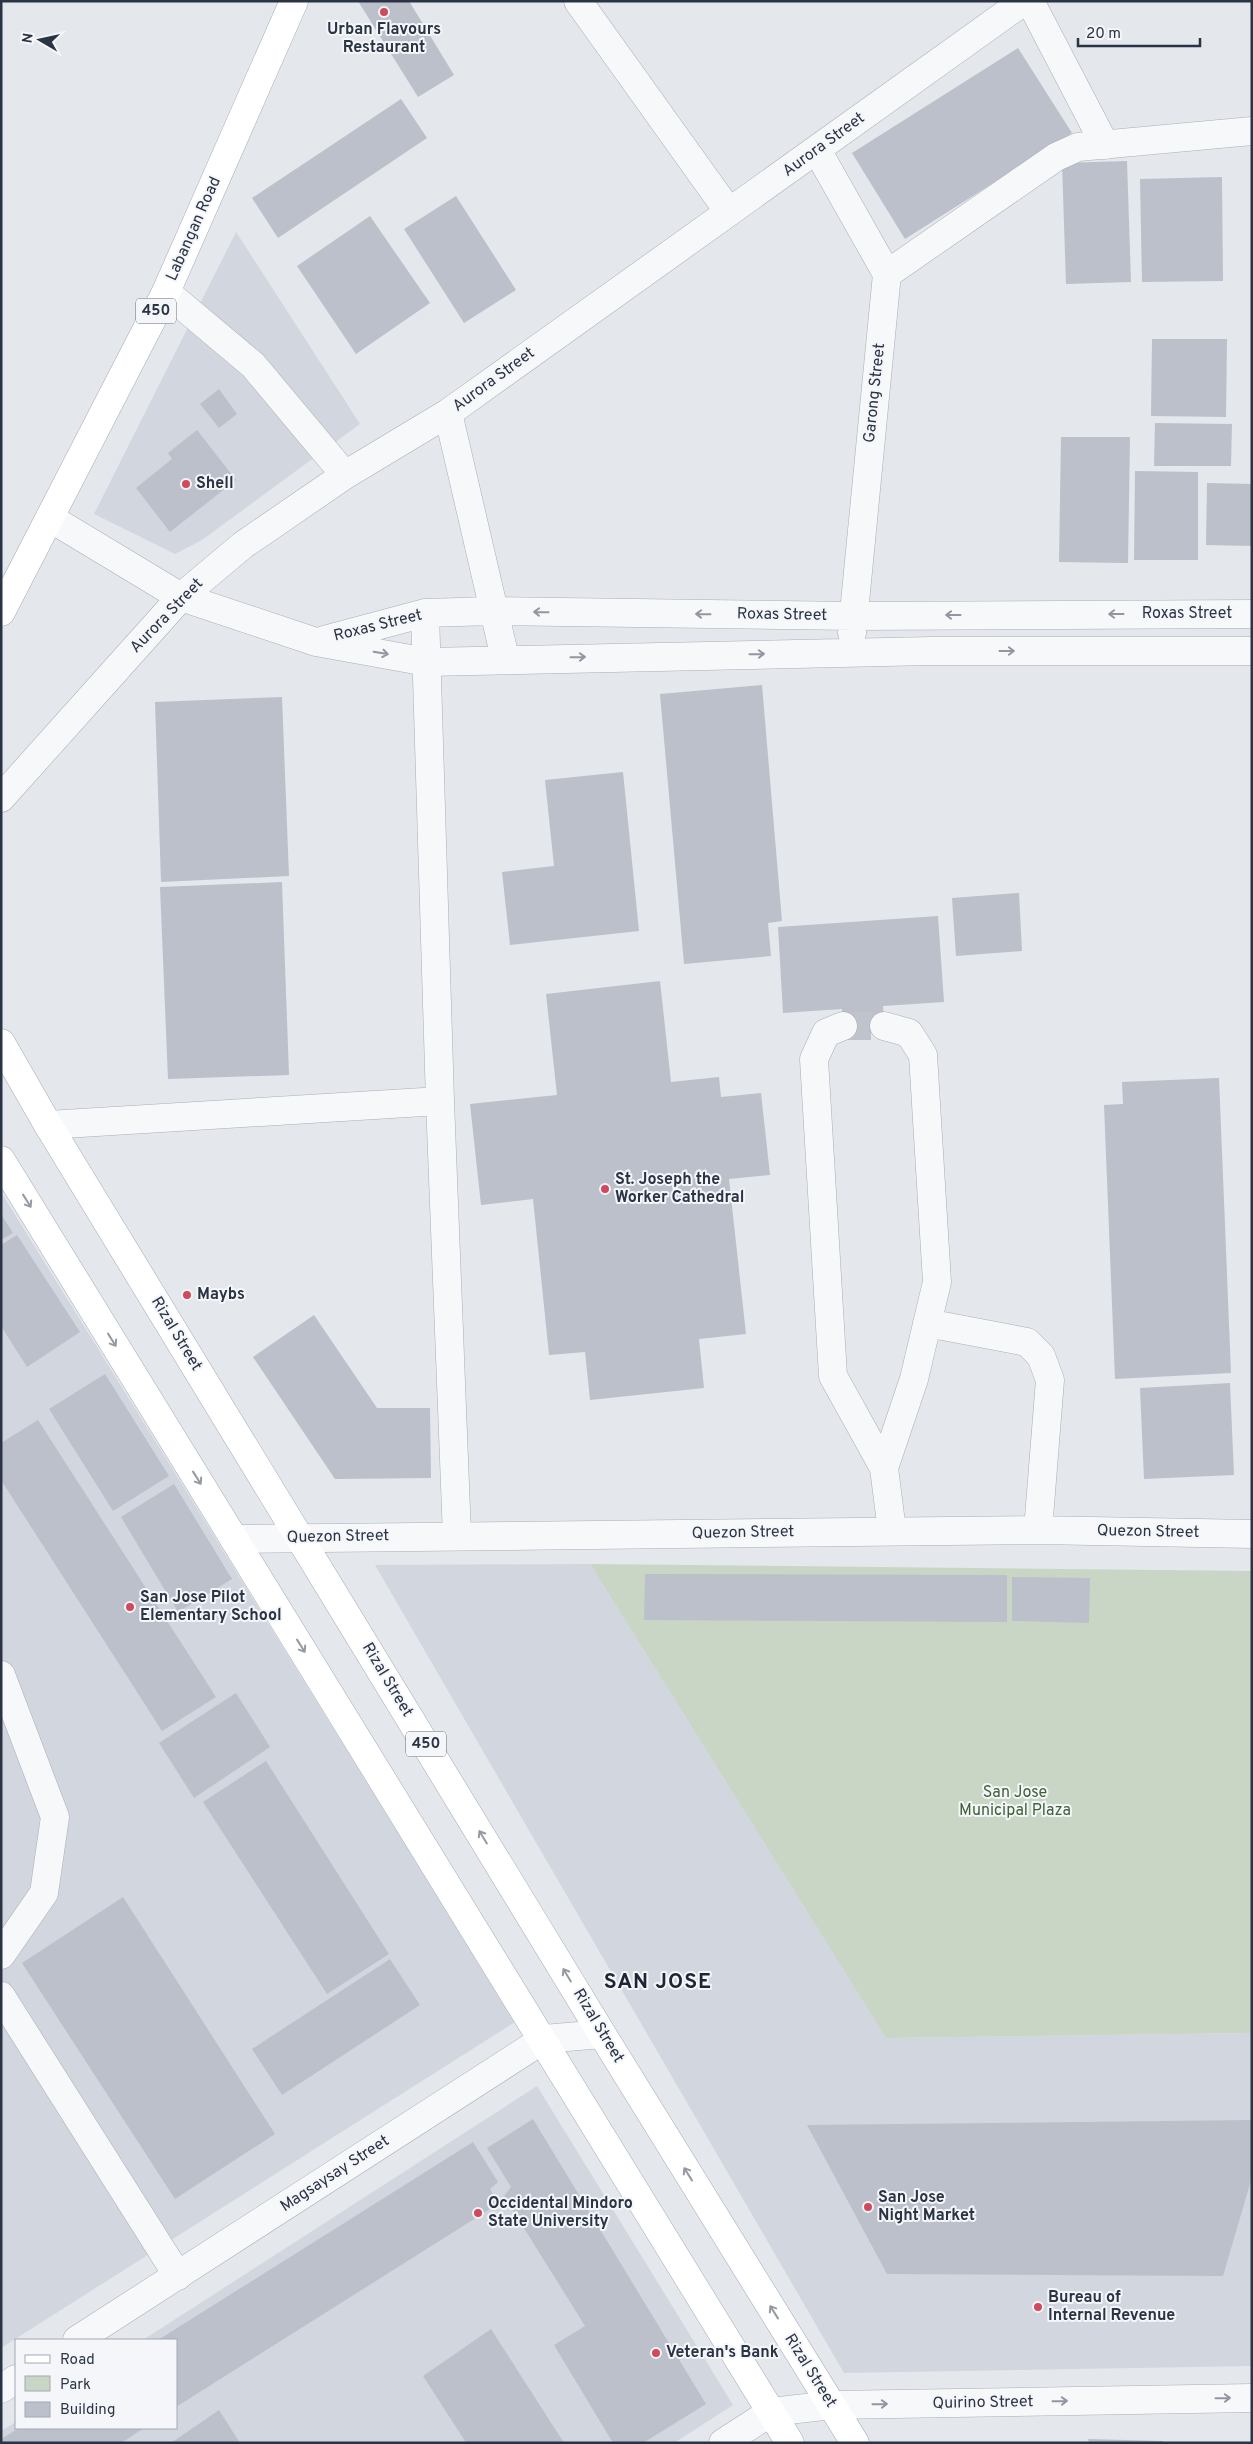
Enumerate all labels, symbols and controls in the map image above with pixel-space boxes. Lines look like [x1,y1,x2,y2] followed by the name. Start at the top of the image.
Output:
[378,6,390,18] marker: Urban Flavours Restaurant
[15,15,65,65] north arrow
[1078,15,1200,47] scale bar
[327,20,441,58] place label: Urban Flavours Restaurant
[1086,25,1121,44] text: 20 m
[19,32,38,45] text: N
[779,108,869,182] street label: Aurora Street
[162,174,226,284] street label: Labangan Road
[136,298,176,324] road number: 450
[860,342,890,444] street label: Garong Street
[449,343,539,417] street label: Aurora Street
[196,474,234,494] place label: Shell
[180,478,192,490] marker: Shell
[126,574,208,658] street label: Aurora Street
[737,604,827,626] street label: Roxas Street
[1142,604,1232,624] street label: Roxas Street
[332,605,424,647] street label: Roxas Street
[533,607,549,617] one-way arrow
[695,609,712,619] one-way arrow
[1108,609,1124,619] one-way arrow
[945,610,962,620] one-way arrow
[999,646,1015,656] one-way arrow
[372,649,388,659] one-way arrow
[749,649,765,659] one-way arrow
[569,652,585,662] one-way arrow
[615,1170,744,1208] place label: St. Joseph the Worker Cathedral
[599,1183,611,1195] marker: St. Joseph the Worker Cathedral
[22,1194,32,1208] one-way arrow
[197,1285,245,1305] place label: Maybs
[181,1289,193,1301] marker: Maybs
[146,1293,206,1375] street label: Rizal Street
[107,1332,117,1346] one-way arrow
[192,1471,202,1485] one-way arrow
[1097,1521,1199,1543] street label: Quezon Street
[692,1522,794,1544] street label: Quezon Street
[287,1526,389,1548] street label: Quezon Street
[140,1588,282,1626] place label: San Jose Pilot Elementary School
[124,1601,136,1613] marker: San Jose Pilot Elementary School
[296,1639,306,1653] one-way arrow
[357,1639,417,1721] street label: Rizal Street
[406,1732,446,1756] road number: 450
[959,1783,1071,1821] park label: San Jose Municipal Plaza
[477,1830,487,1844] one-way arrow
[562,1969,572,1983] one-way arrow
[604,1969,712,1996] district label: SAN JOSE
[568,1985,628,2067] street label: Rizal Street
[277,2131,393,2217] street label: Magsaysay Street
[683,2167,693,2181] one-way arrow
[878,2188,975,2226] place label: San Jose Night Market
[488,2194,633,2232] place label: Occidental Mindoro State University
[862,2201,874,2213] marker: San Jose Night Market
[472,2207,484,2219] marker: Occidental Mindoro State University
[1048,2288,1175,2326] place label: Bureau of Internal Revenue
[1032,2301,1044,2313] marker: Bureau of Internal Revenue
[768,2305,778,2319] one-way arrow
[779,2330,841,2412] street label: Rizal Street
[15,2339,178,2429] legend
[666,2343,779,2363] place label: Veteran's Bank
[650,2347,662,2359] marker: Veteran's Bank
[60,2351,95,2370] text: Road
[60,2376,91,2395] text: Park
[932,2392,1034,2414] street label: Quirino Street
[1214,2393,1231,2403] one-way arrow
[1052,2396,1068,2406] one-way arrow
[872,2400,888,2409] one-way arrow
[60,2401,115,2420] text: Building

